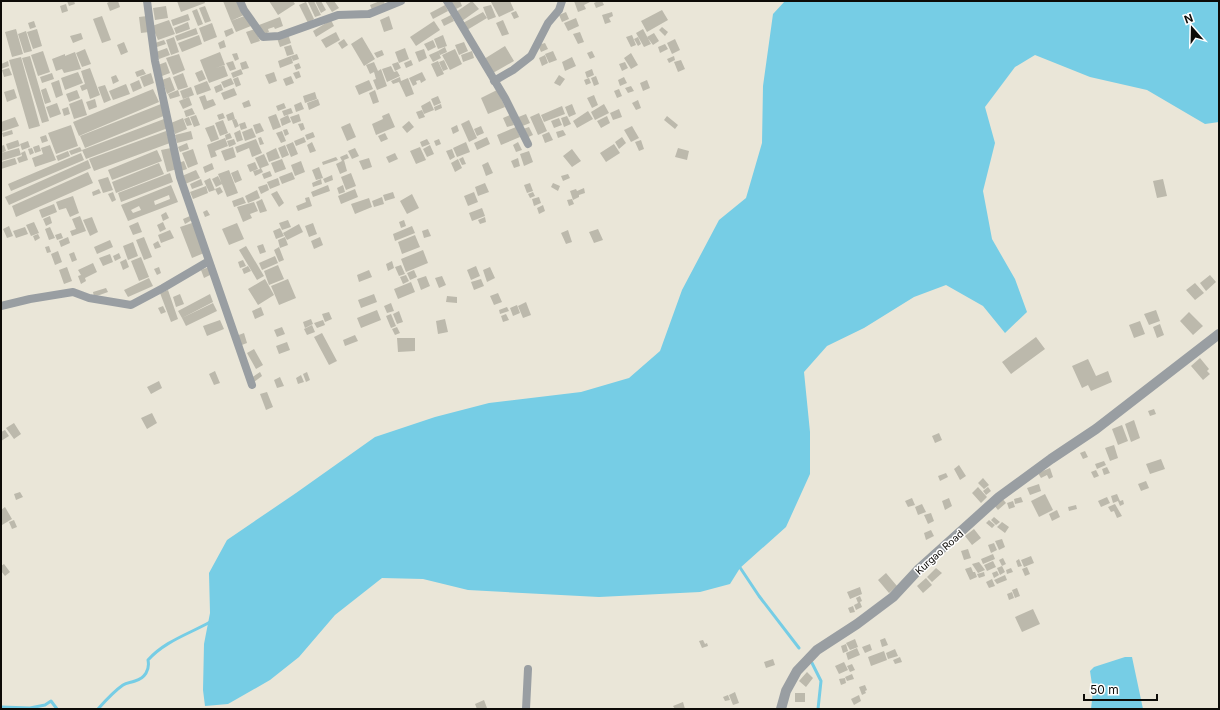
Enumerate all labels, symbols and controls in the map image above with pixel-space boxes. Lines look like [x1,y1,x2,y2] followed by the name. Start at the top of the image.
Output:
[1172,8,1212,48] north arrow
[1182,11,1195,27] text: N
[912,527,966,577] street label: Kurgao Road
[1084,676,1157,702] scale bar
[1090,682,1119,697] text: 50 m

